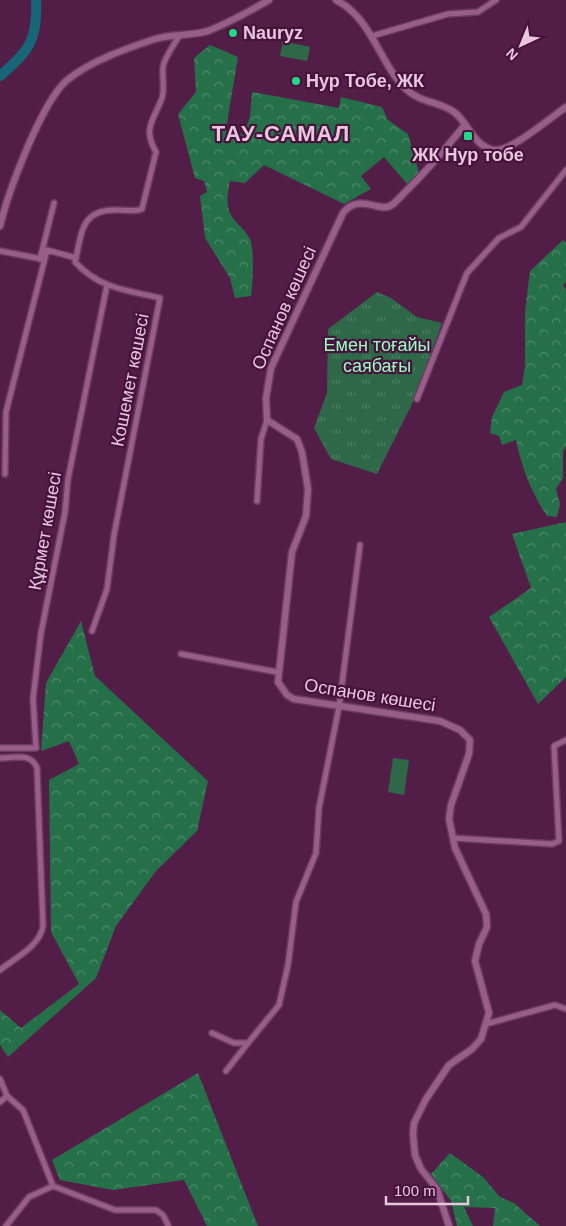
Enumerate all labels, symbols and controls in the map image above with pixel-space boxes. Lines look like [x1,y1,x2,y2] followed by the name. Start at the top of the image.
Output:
[496,20,546,70] north arrow
[243,23,303,43] place label: Nauryz
[227,27,239,39] marker: Nauryz
[503,45,521,64] text: N
[306,71,425,91] place label: Нур Тобе, ЖК
[290,75,302,87] marker: Нур Тобе, ЖК
[212,121,350,146] district label: ТАУ-САМАЛ
[462,130,474,142] marker: ЖК Нур тобе
[411,145,524,165] place label: ЖК Нур тобе
[248,243,320,373] street label: Оспанов көшесі
[107,312,153,448] street label: Кошемет көшесі
[324,335,430,376] park label: Емен тоғайы саябағы
[25,470,65,592] street label: Құрмет көшесі
[303,675,437,715] street label: Оспанов көшесі
[386,1174,468,1206] scale bar
[394,1182,436,1199] text: 100 m

